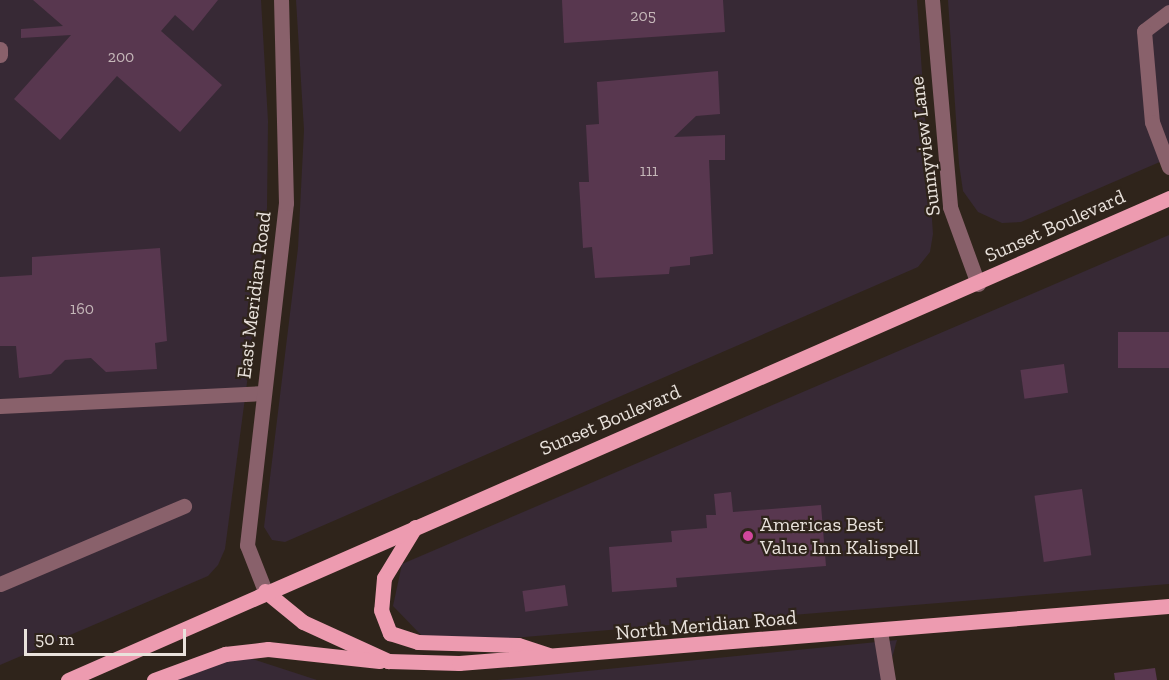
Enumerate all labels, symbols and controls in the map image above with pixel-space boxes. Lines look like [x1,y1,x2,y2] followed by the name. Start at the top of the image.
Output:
[630,6,656,26] house number: 205
[108,47,134,67] house number: 200
[905,75,945,217] street label: Sunnyview Lane
[640,161,658,181] house number: 111
[981,184,1129,268] street label: Sunset Boulevard
[232,210,276,380] street label: East Meridian Road
[70,299,94,319] house number: 160
[536,380,684,460] street label: Sunset Boulevard
[760,512,919,559] place label: Americas Best Value Inn Kalispell
[741,529,755,543] marker: Americas Best Value Inn Kalispell
[614,605,798,645] street label: North Meridian Road
[27,617,189,655] scale bar
[35,628,74,650] text: 50 m

